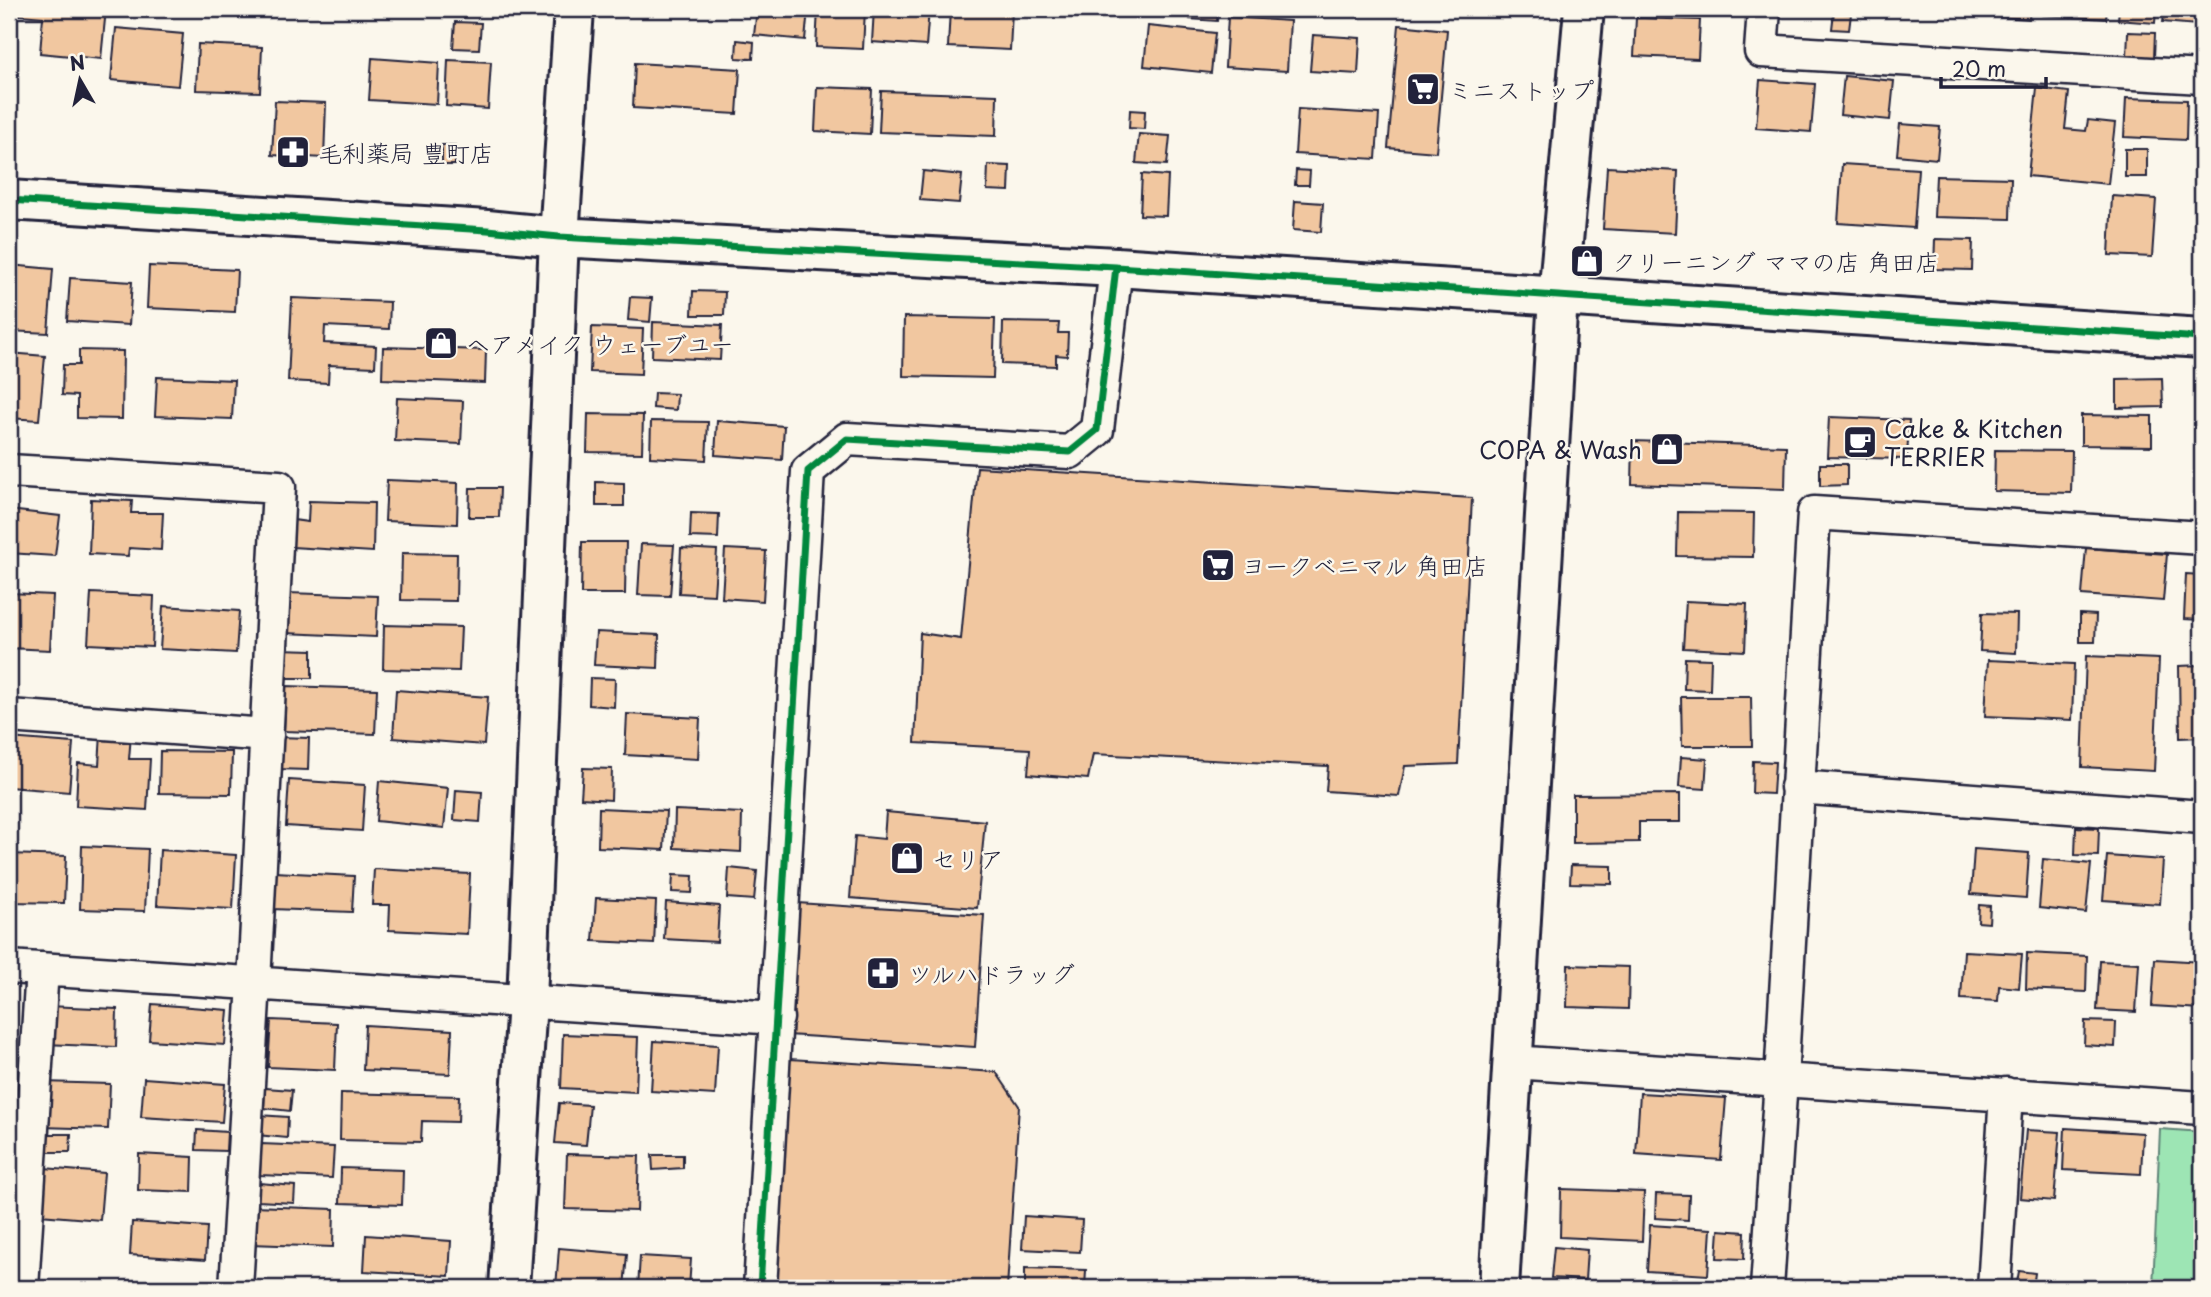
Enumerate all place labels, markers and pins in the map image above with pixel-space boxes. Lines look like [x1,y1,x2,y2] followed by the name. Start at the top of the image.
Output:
[1404,70,1442,108] supermarket icon: ミニストップ
[1448,71,1594,107] place label: ミニストップ
[274,133,312,171] pharmacy icon: 毛利薬局 豊町店
[318,134,494,170] place label: 毛利薬局 豊町店
[1568,242,1606,280] shop icon: クリーニング ママの店 角田店
[1612,243,1940,279] place label: クリーニング ママの店 角田店
[422,324,460,362] shop icon: ヘアメイク ウェーブユー
[466,325,734,361] place label: ヘアメイク ウェーブユー
[1884,410,2063,474] place label: Cake & Kitchen TERRIER
[1841,423,1879,461] cafe icon: Cake & Kitchen TERRIER
[1648,430,1686,468] shop icon: COPA & Wash
[1479,431,1642,467] place label: COPA & Wash
[1199,546,1237,584] supermarket icon: ヨークベニマル 角田店
[1242,547,1488,583] place label: ヨークベニマル 角田店
[888,839,926,877] shop icon: セリア
[932,840,1004,876] place label: セリア
[864,954,902,992] pharmacy icon: ツルハドラッグ
[908,955,1075,991] place label: ツルハドラッグ

